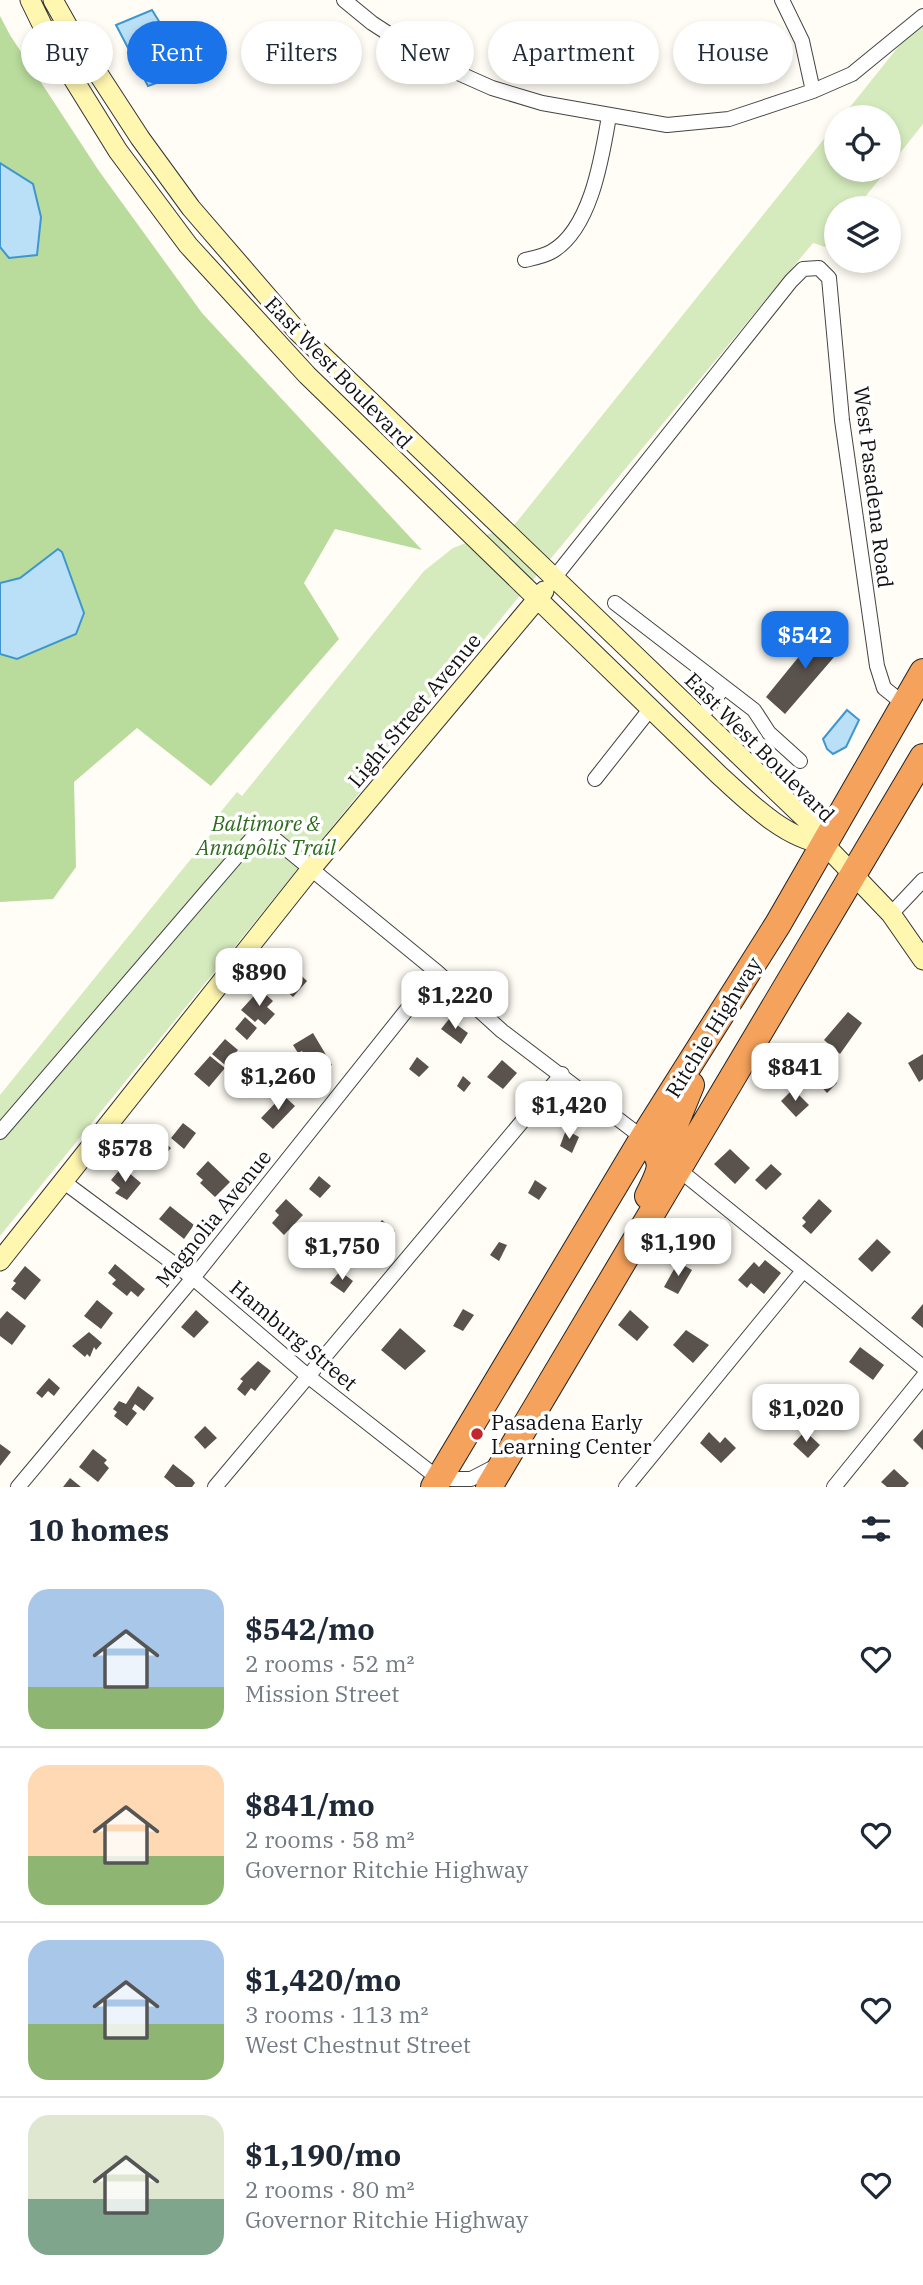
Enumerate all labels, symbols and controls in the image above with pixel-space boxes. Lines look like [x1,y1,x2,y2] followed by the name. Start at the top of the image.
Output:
[21,21,113,84] chip: Buy
[127,21,227,84] chip: Rent
[241,21,362,84] chip: Filters
[376,21,474,84] chip: New
[488,21,659,84] chip: Apartment
[673,21,793,84] chip: House
[824,105,901,273] map controls
[824,105,901,182] button: locate
[824,196,901,273] button: layers
[259,290,419,454] street label: East West Boulevard
[848,385,900,590] street label: West Pasadena Road
[764,612,846,671] pin: $542
[777,619,833,649] text: $542
[341,627,487,793] street label: Light Street Avenue
[679,666,841,828] street label: East West Boulevard
[194,809,337,861] park label: Baltimore & Annapolis Trail
[218,948,300,1008] pin: $890
[658,951,768,1103] street label: Ritchie Highway
[231,956,287,986] text: $890
[398,972,512,1031] pin: $1,220
[417,979,493,1009] text: $1,220
[754,1044,836,1103] pin: $841
[767,1051,823,1081] text: $841
[221,1052,335,1112] pin: $1,260
[240,1060,316,1090] text: $1,260
[512,1082,626,1141] pin: $1,420
[531,1089,607,1119] text: $1,420
[84,1124,166,1184] pin: $578
[97,1132,153,1162] text: $578
[149,1143,277,1293] street label: Magnolia Avenue
[621,1218,735,1278] pin: $1,190
[285,1222,399,1282] pin: $1,750
[640,1226,716,1256] text: $1,190
[304,1230,380,1260] text: $1,750
[224,1273,364,1397] street label: Hamburg Street
[749,1384,863,1444] pin: $1,020
[768,1392,844,1422] text: $1,020
[491,1408,652,1460] place label: Pasadena Early Learning Center
[469,1426,485,1442] marker: Pasadena Early Learning Center
[28,1510,169,1549] text: 10 homes
[857,1510,895,1548] icon: filters
[245,1609,375,1648] text: $542/mo
[84,1617,168,1701] icon: home
[857,1640,895,1678] icon: heart
[245,1648,415,1678] text: 2 rooms · 52 m²
[245,1678,399,1708] text: Mission Street
[245,1785,375,1824] text: $841/mo
[84,1793,168,1877] icon: home
[857,1816,895,1854] icon: heart
[245,1824,415,1854] text: 2 rooms · 58 m²
[245,1854,528,1884] text: Governor Ritchie Highway
[245,1960,401,1999] text: $1,420/mo
[84,1968,168,2052] icon: home
[857,1991,895,2029] icon: heart
[245,1999,428,2029] text: 3 rooms · 113 m²
[245,2029,471,2059] text: West Chestnut Street
[245,2135,401,2174] text: $1,190/mo
[84,2143,168,2227] icon: home
[857,2166,895,2204] icon: heart
[245,2174,415,2204] text: 2 rooms · 80 m²
[245,2204,528,2234] text: Governor Ritchie Highway

